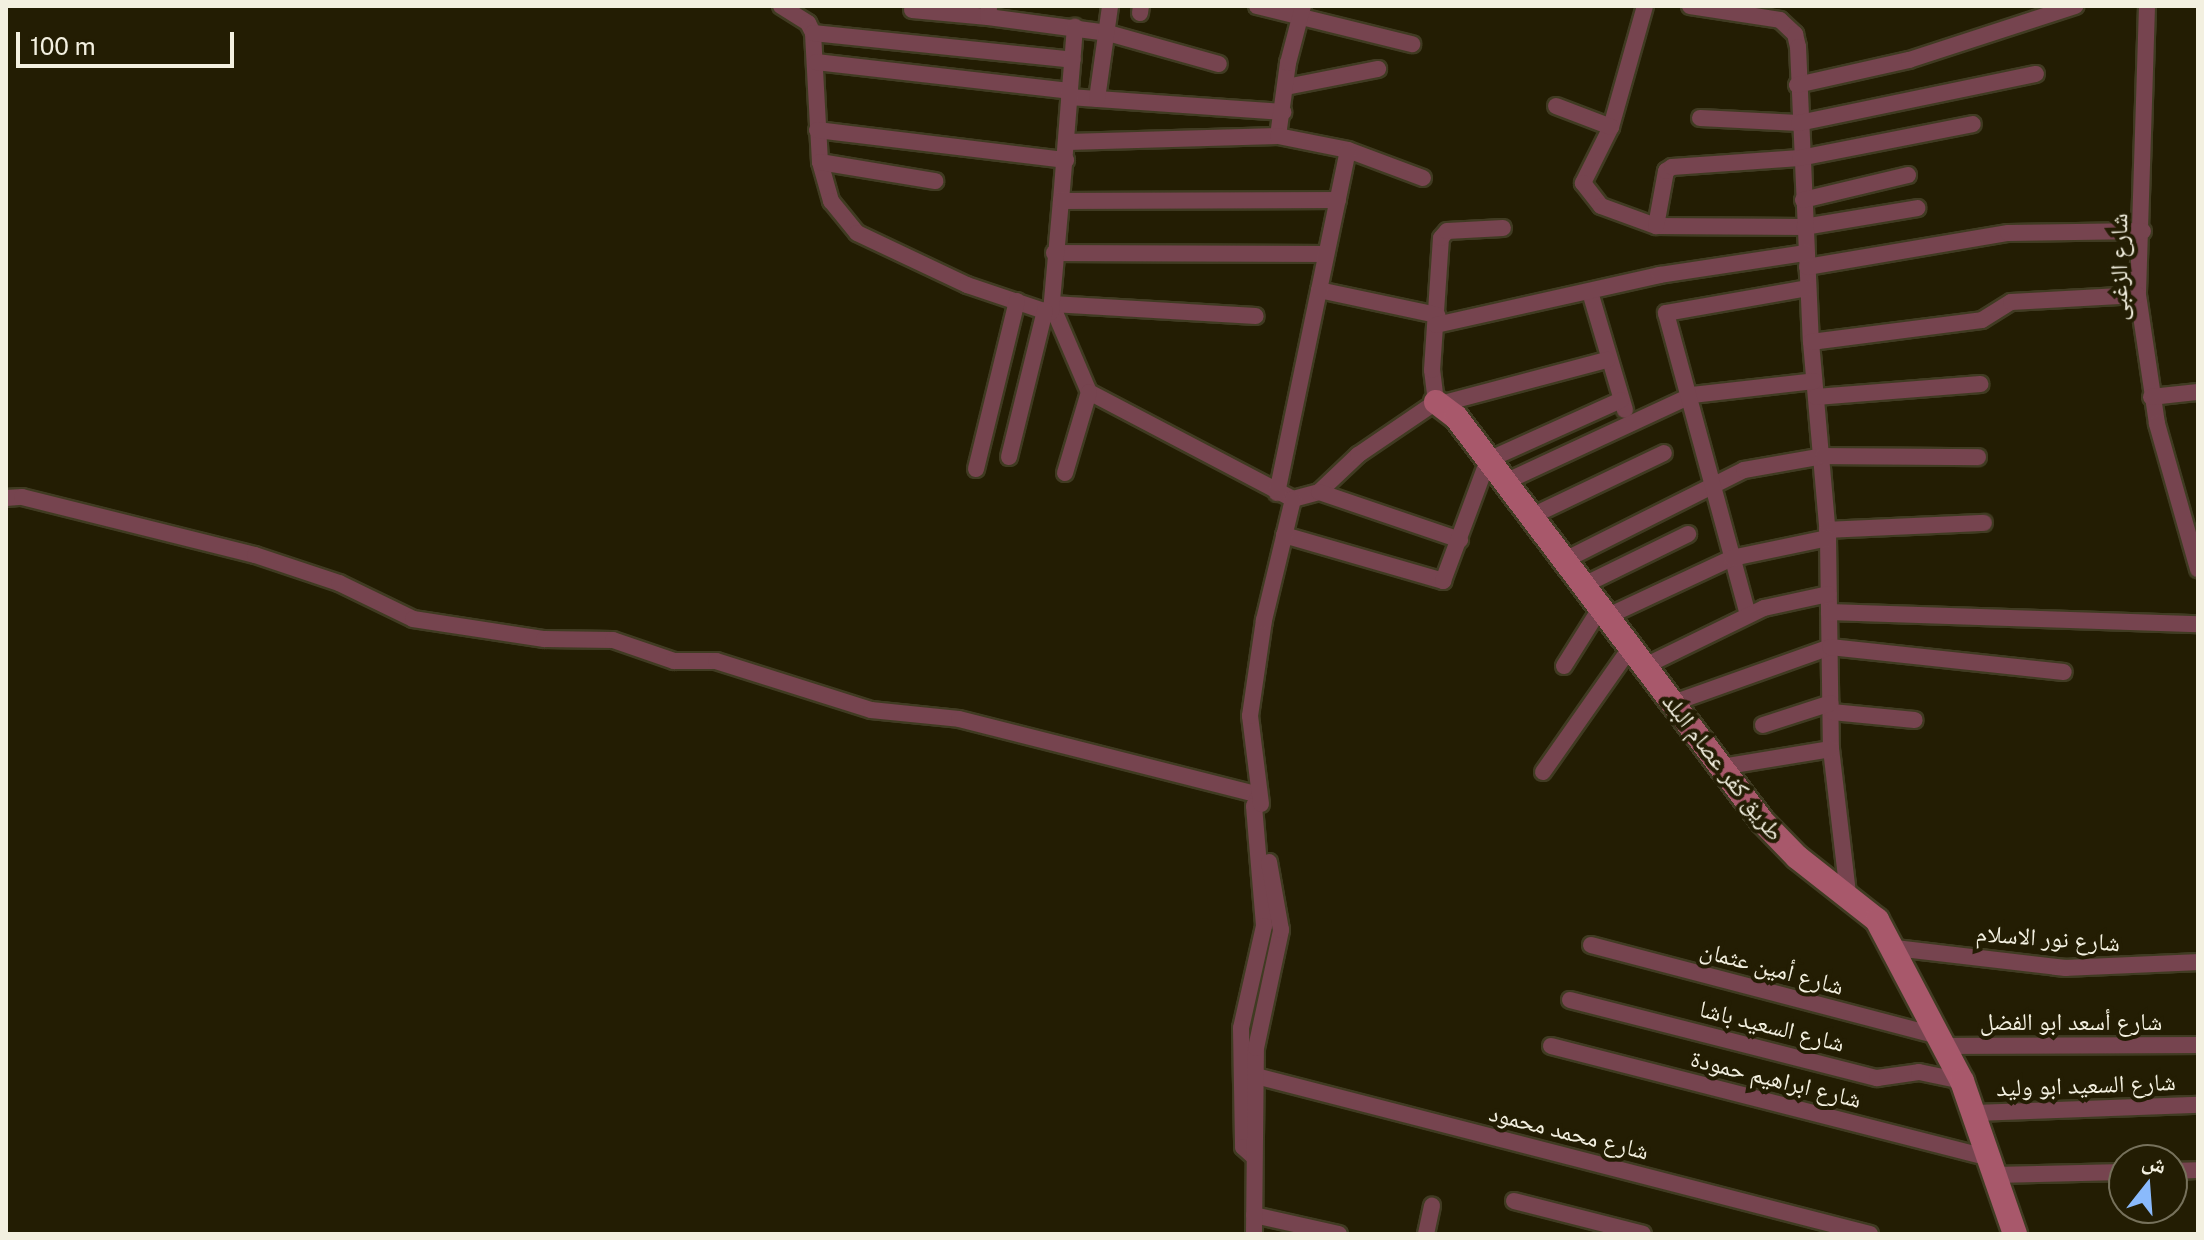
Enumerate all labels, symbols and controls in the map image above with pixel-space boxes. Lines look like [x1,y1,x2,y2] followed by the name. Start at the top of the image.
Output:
[20,16,238,66] scale bar
[30,32,96,60] text: 100 m
[2105,213,2133,321] street label: شارع الزغبى
[1656,687,1790,847] street label: طريق كفر عصام البلد
[1975,919,2121,957] street label: شارع نور الاسلام
[1697,935,1847,1001] street label: شارع أمين عثمان
[1696,994,1848,1058] street label: شارع السعيد باشا
[1980,1008,2162,1036] street label: شارع أسعد ابو الفضل
[1688,1044,1864,1114] street label: شارع ابراهيم حمودة
[1996,1067,2176,1103] street label: شارع السعيد ابو وليد
[1486,1098,1652,1166] street label: شارع محمد محمود
[2108,1144,2188,1224] north arrow
[2139,1147,2169,1179] text: ش

